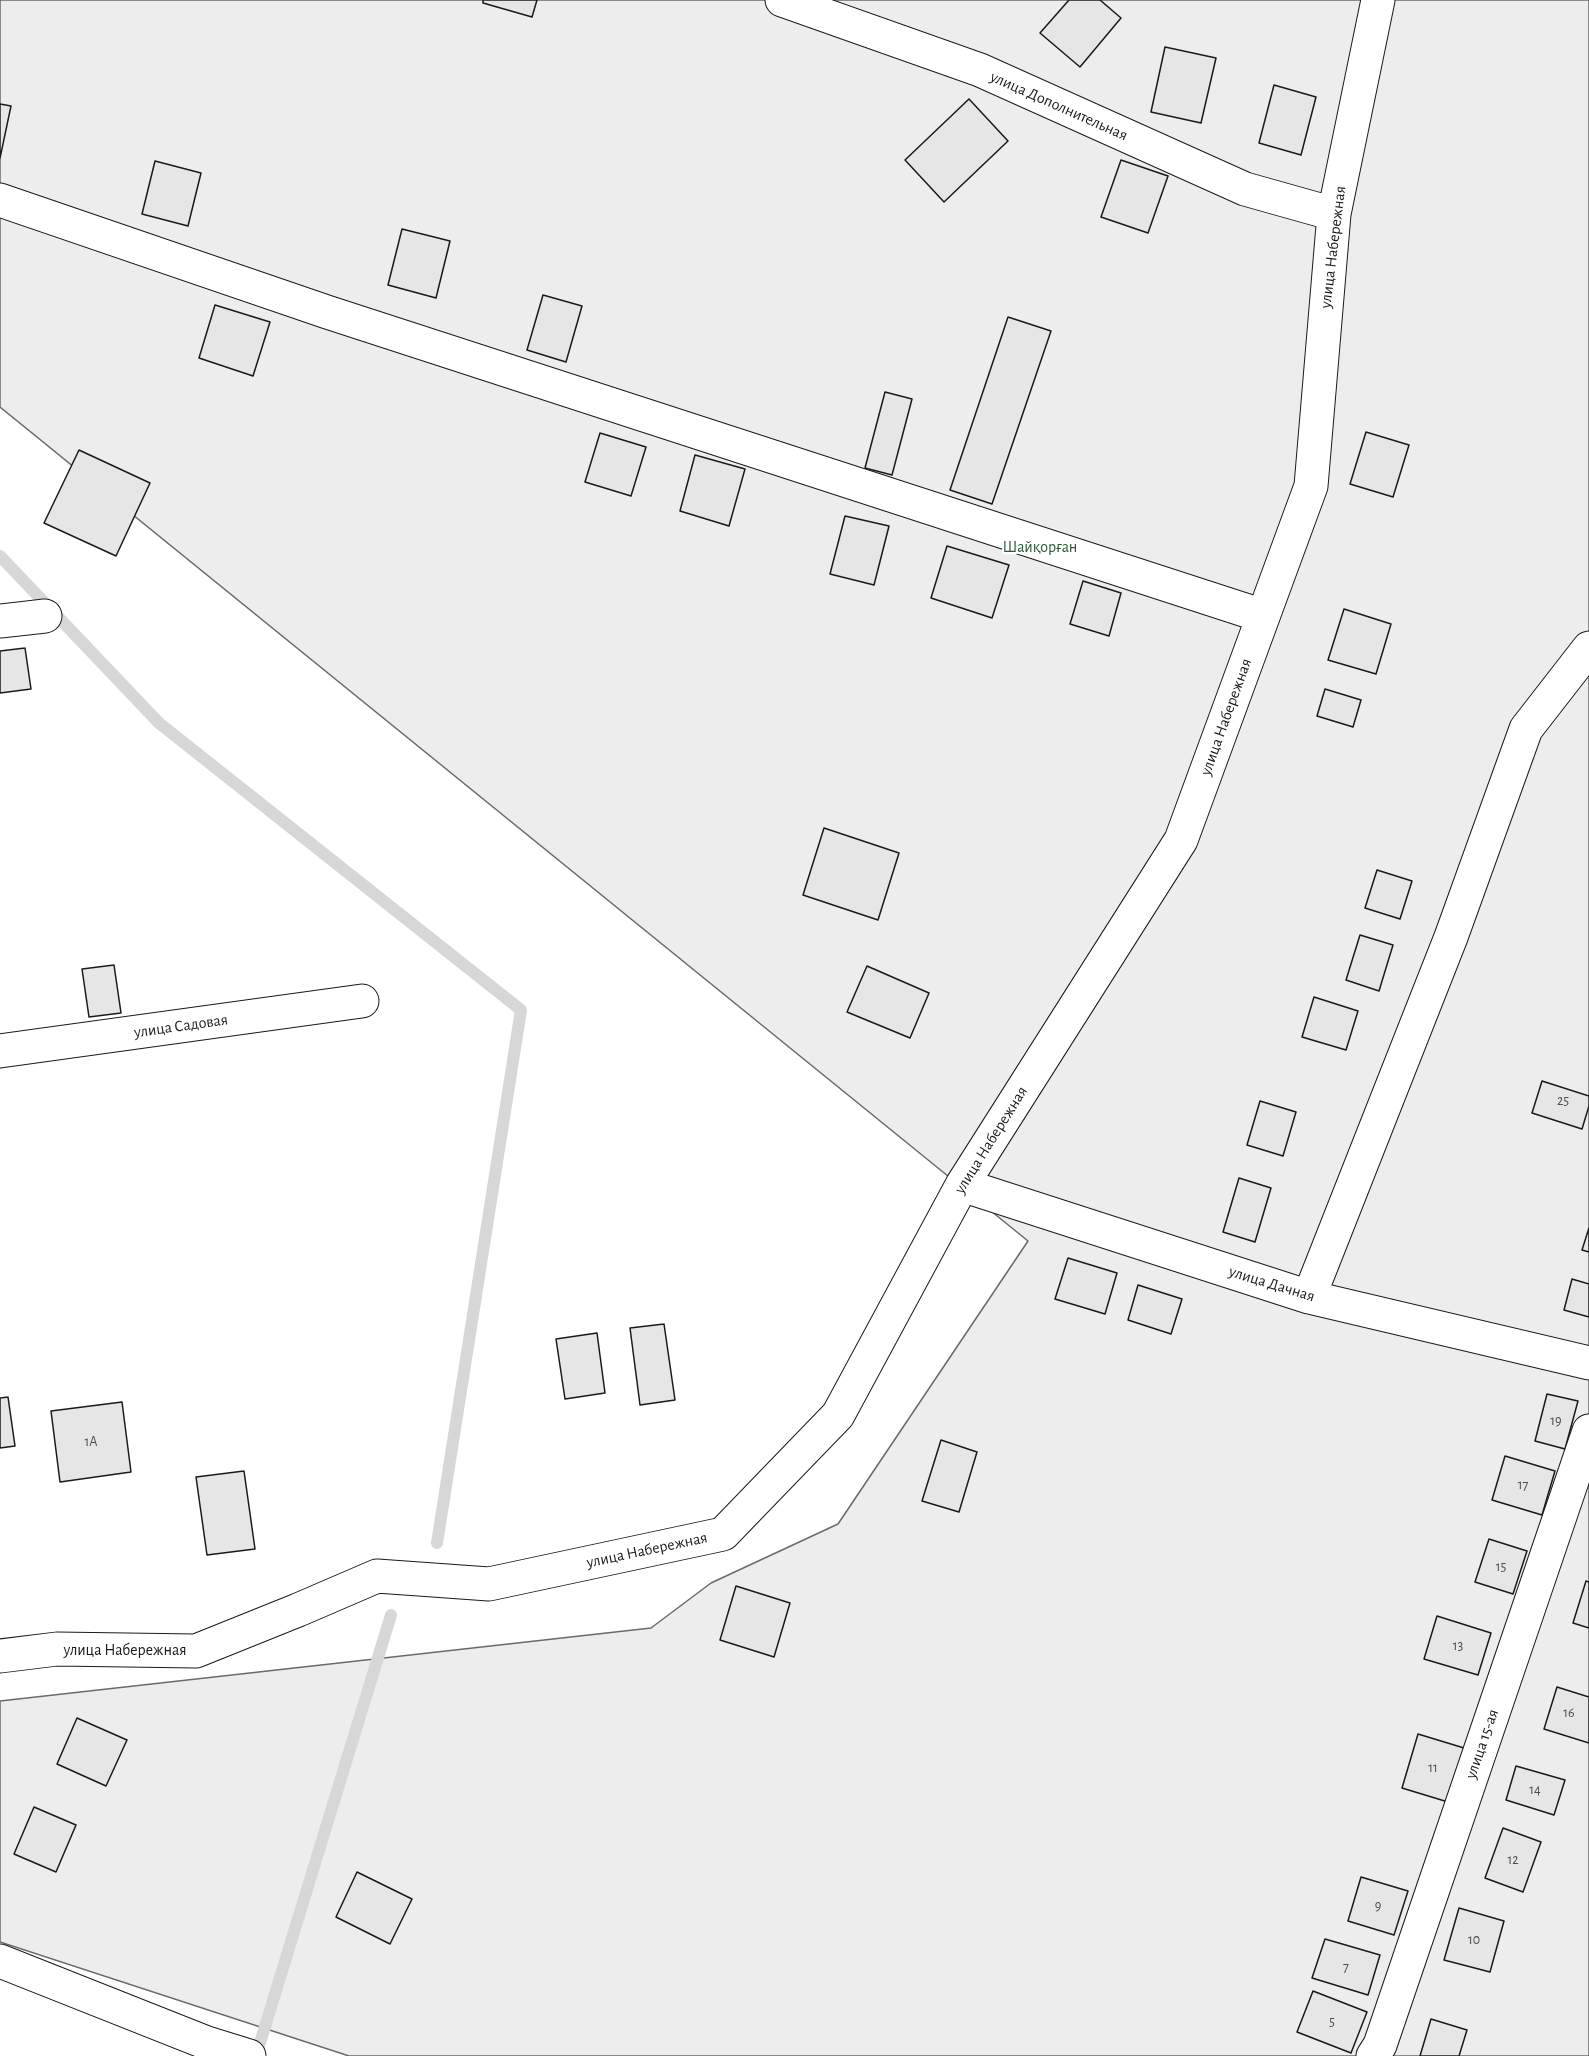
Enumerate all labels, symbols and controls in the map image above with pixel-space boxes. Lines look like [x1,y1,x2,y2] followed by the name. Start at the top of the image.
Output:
[987,67,1131,145] street label: улица Дополнительная
[1316,185,1350,309] street label: улица Набережная
[1003,537,1077,557] park label: Шайқорған
[1196,656,1256,778] street label: улица Набережная
[133,1010,229,1042] street label: улица Садовая
[950,1083,1032,1197] street label: улица Набережная
[1557,1093,1569,1109] house number: 25
[1227,1262,1317,1306] street label: улица Дачная
[1550,1413,1562,1429] house number: 19
[84,1434,98,1450] house number: 1А
[1518,1477,1528,1493] house number: 17
[585,1528,709,1572] street label: улица Набережная
[1496,1559,1506,1575] house number: 15
[1453,1638,1463,1654] house number: 13
[63,1640,187,1660] street label: улица Набережная
[1563,1705,1575,1721] house number: 16
[1461,1707,1503,1781] street label: улица 15-ая
[1428,1760,1438,1776] house number: 11
[1529,1782,1541,1798] house number: 14
[1507,1852,1519,1868] house number: 12
[1375,1898,1381,1914] house number: 9
[1468,1932,1480,1948] house number: 10
[1343,1959,1349,1975] house number: 7
[1329,2014,1335,2030] house number: 5

